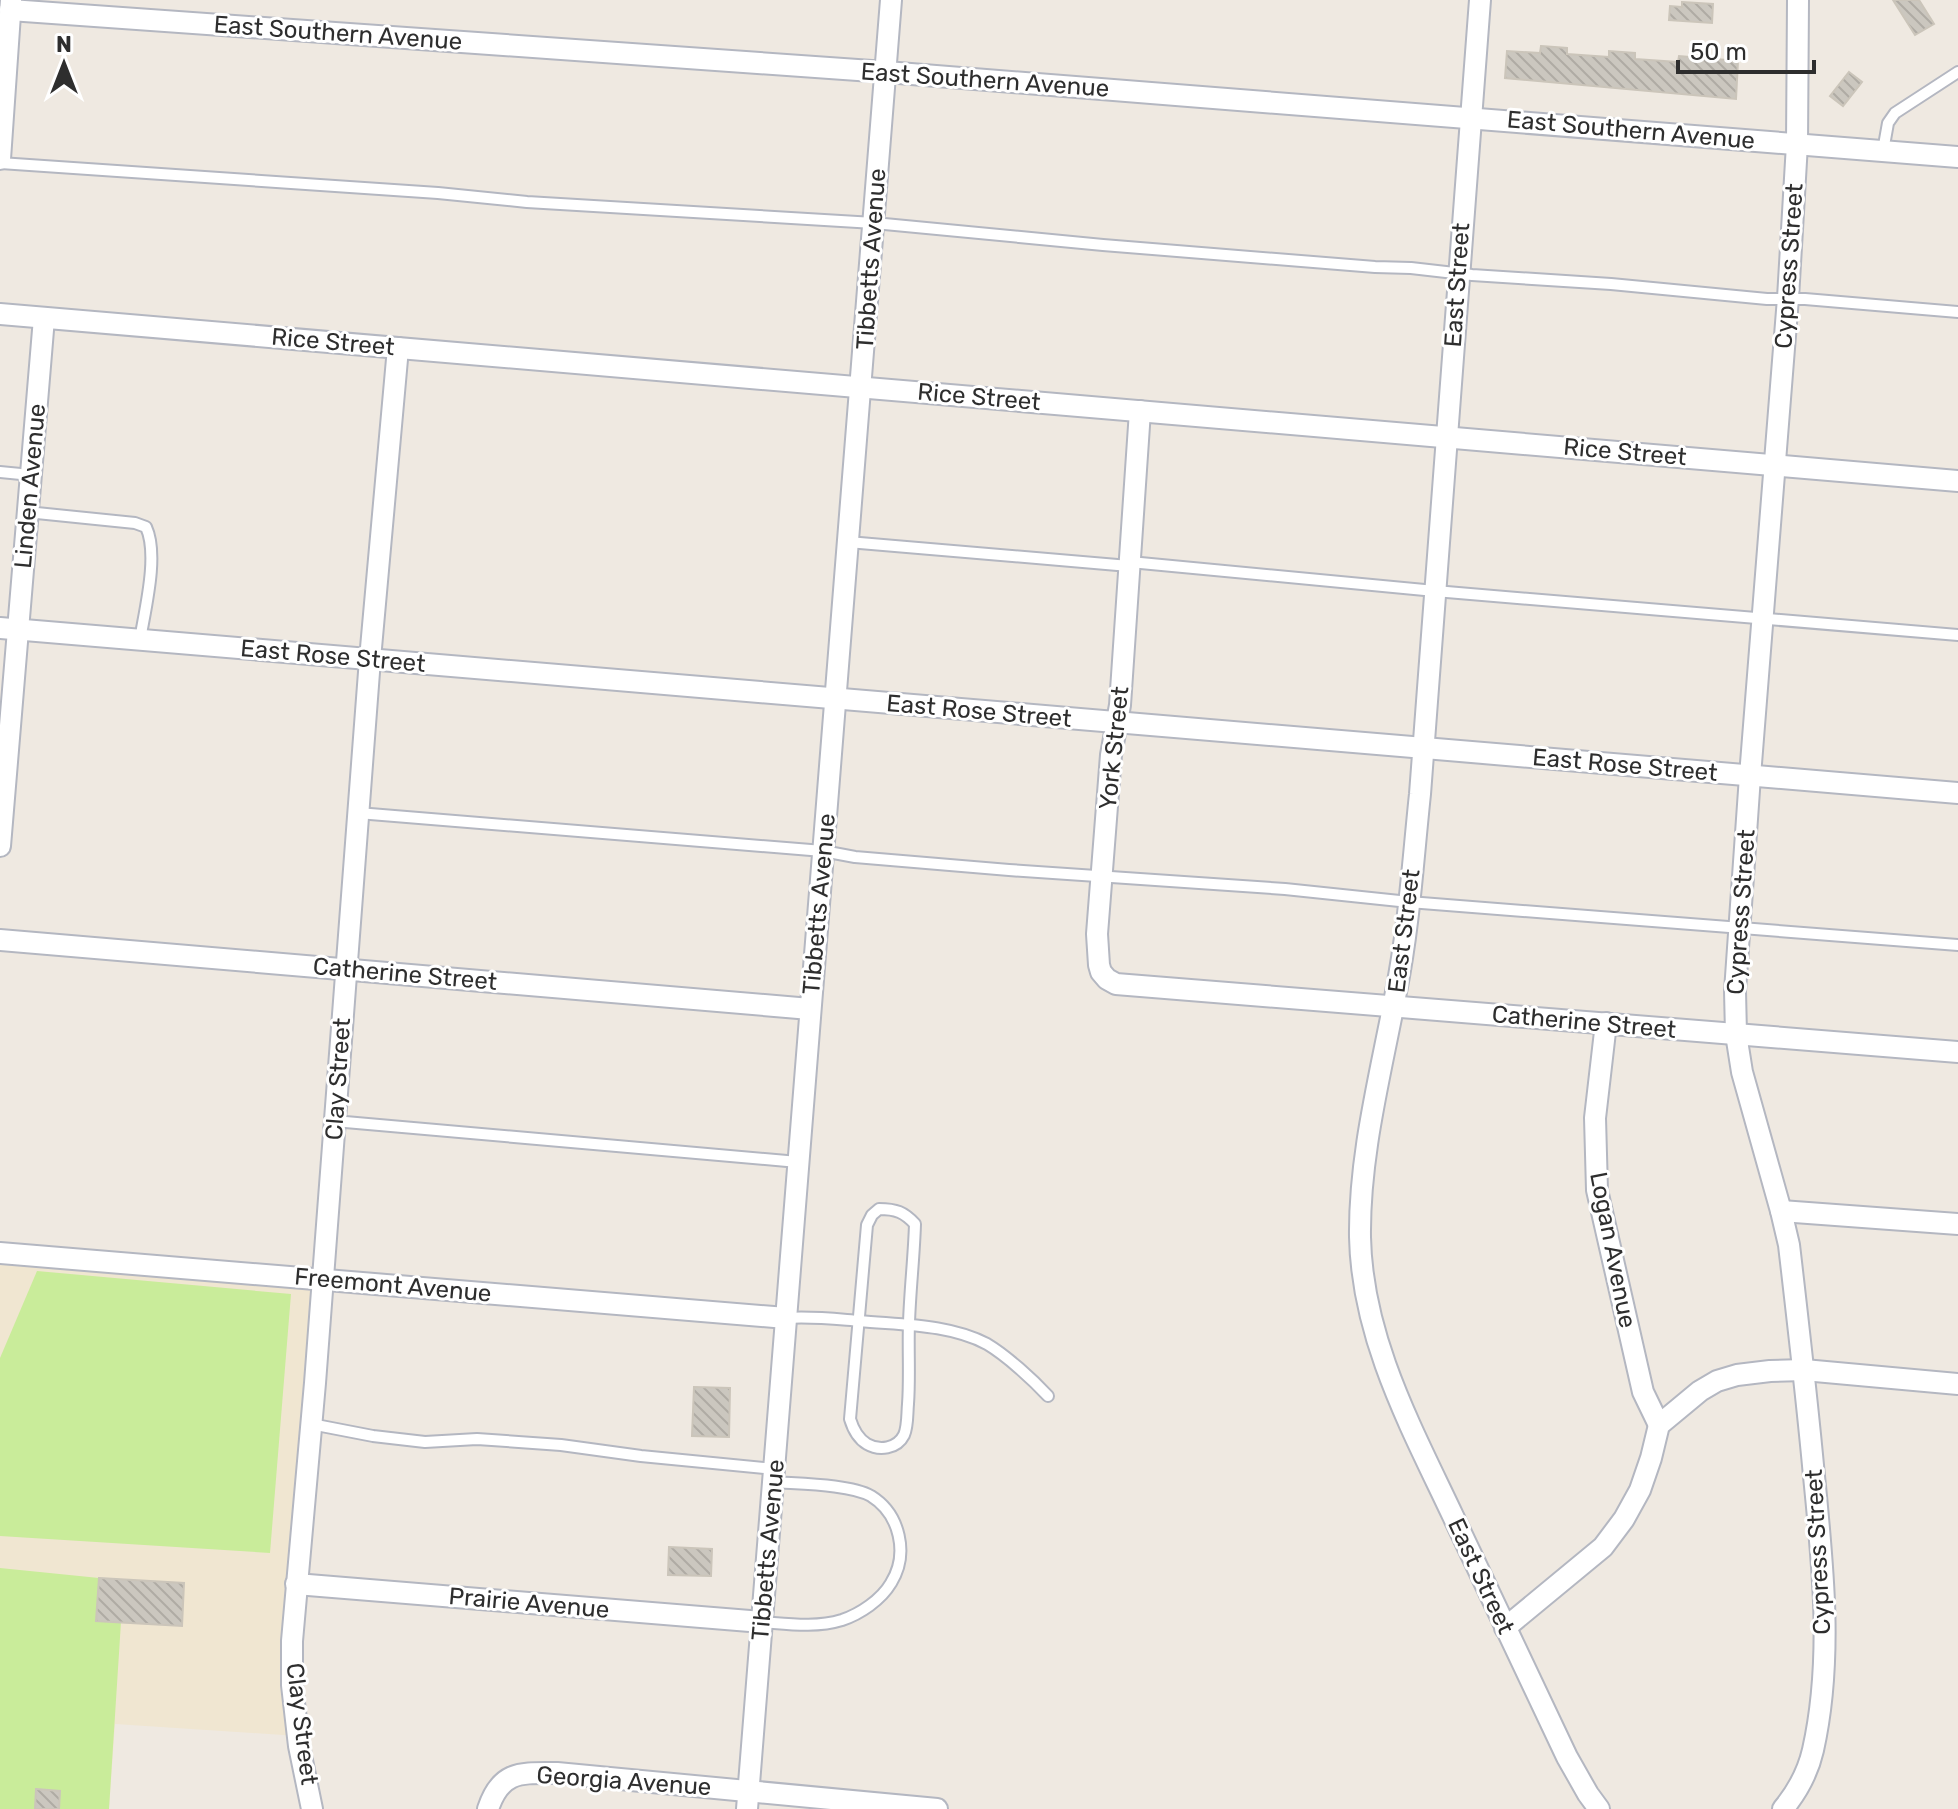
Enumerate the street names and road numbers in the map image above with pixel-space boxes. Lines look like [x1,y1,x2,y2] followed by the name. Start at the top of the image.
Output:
[213,10,463,56] street label: East Southern Avenue
[860,57,1110,103] street label: East Southern Avenue
[1506,105,1756,155] street label: East Southern Avenue
[851,167,891,351] street label: Tibbetts Avenue
[1769,182,1809,350] street label: Cypress Street
[1439,222,1475,348] street label: East Street
[270,323,396,361] street label: Rice Street
[916,378,1042,416] street label: Rice Street
[9,402,51,570] street label: Linden Avenue
[1562,433,1688,471] street label: Rice Street
[239,634,427,678] street label: East Rose Street
[1094,685,1134,811] street label: York Street
[885,689,1073,733] street label: East Rose Street
[1531,743,1719,787] street label: East Rose Street
[797,812,841,996] street label: Tibbetts Avenue
[1721,828,1761,996] street label: Cypress Street
[1383,867,1425,995] street label: East Street
[312,952,498,996] street label: Catherine Street
[1491,1000,1677,1044] street label: Catherine Street
[320,1017,356,1141] street label: Clay Street
[1584,1170,1642,1330] street label: Logan Avenue
[293,1262,493,1308] street label: Freemont Avenue
[746,1458,790,1642] street label: Tibbetts Avenue
[1800,1469,1836,1635] street label: Cypress Street
[1442,1514,1520,1638] street label: East Street
[448,1582,610,1624] street label: Prairie Avenue
[281,1661,323,1787] street label: Clay Street
[536,1761,712,1801] street label: Georgia Avenue

